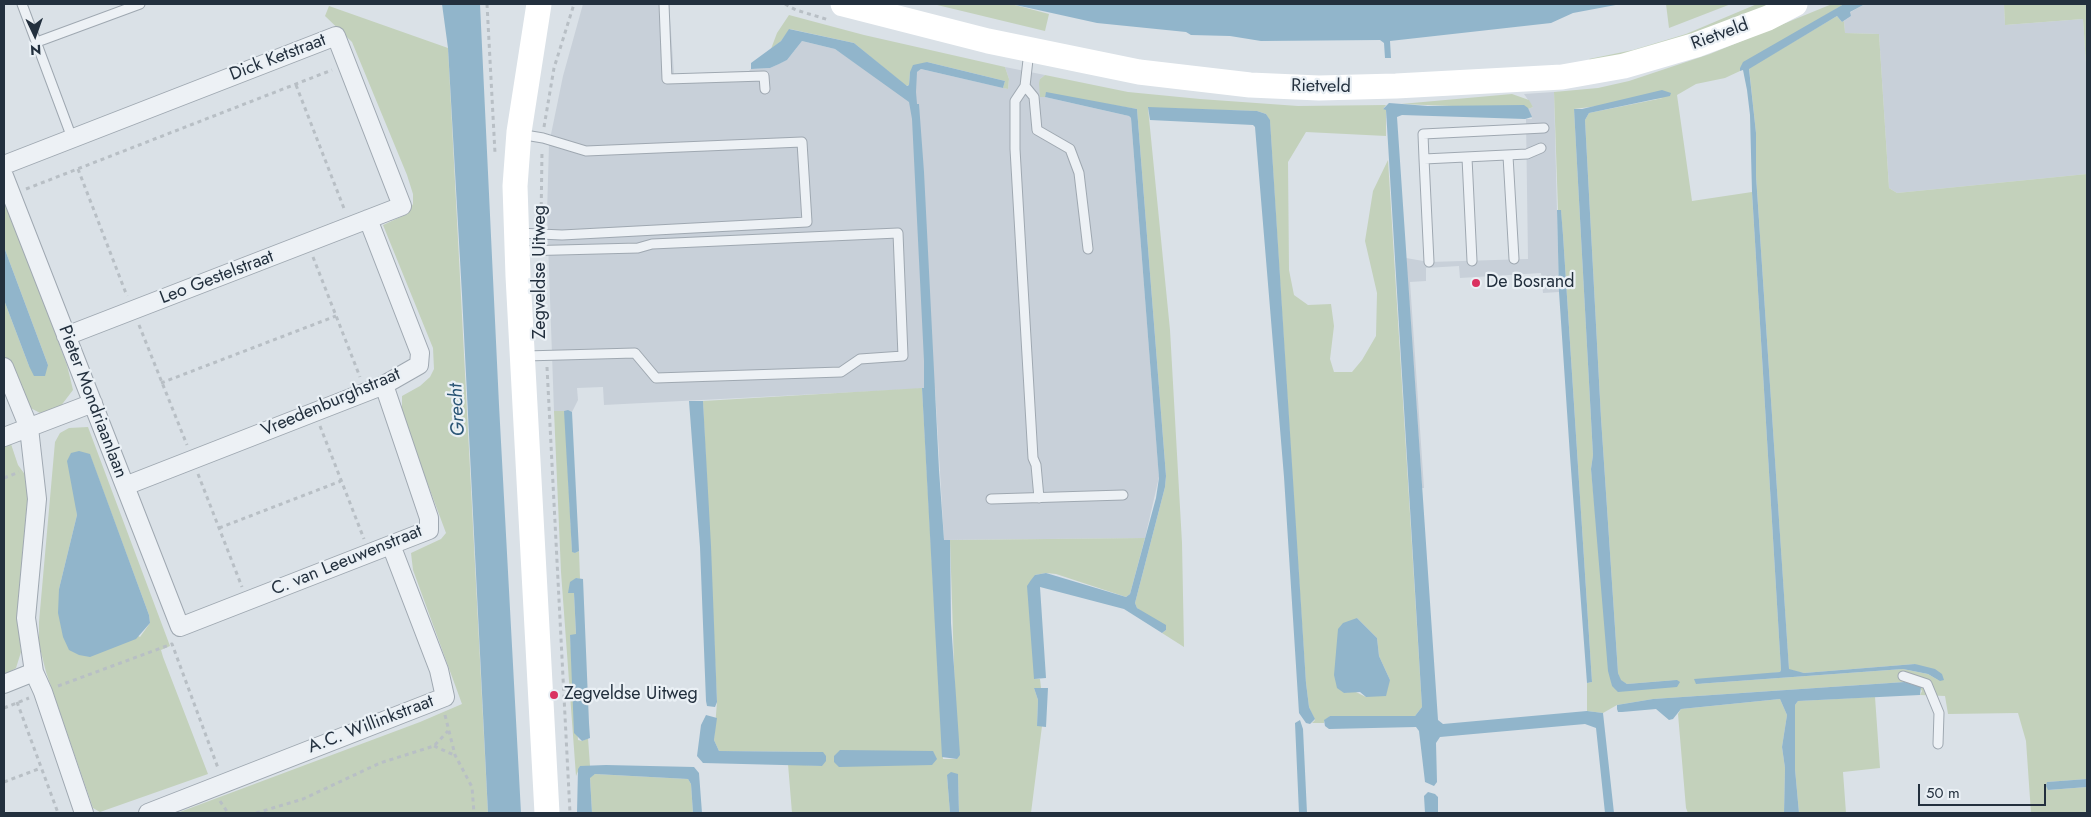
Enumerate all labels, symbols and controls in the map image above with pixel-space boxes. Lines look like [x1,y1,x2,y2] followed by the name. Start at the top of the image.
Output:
[10,10,60,60] north arrow
[1688,15,1752,55] street label: Rietveld
[227,30,329,86] street label: Dick Ketstraat
[30,40,42,60] text: N
[1291,76,1351,98] street label: Rietveld
[530,205,552,339] street label: Zegveldse Uitweg
[157,246,277,310] street label: Leo Gestelstraat
[1486,272,1575,294] place label: De Bosrand
[1470,277,1482,289] marker: De Bosrand
[53,323,131,481] street label: Pieter Mondriaanlaan
[258,364,404,442] street label: Vreedenburghstraat
[445,383,471,437] water label: Grecht
[269,521,425,601] street label: C. van Leeuwenstraat
[564,684,698,706] place label: Zegveldse Uitweg
[548,689,560,701] marker: Zegveldse Uitweg
[305,691,437,759] street label: A.C. Willinkstraat
[1921,774,2048,806] scale bar
[1926,782,1960,804] text: 50 m

